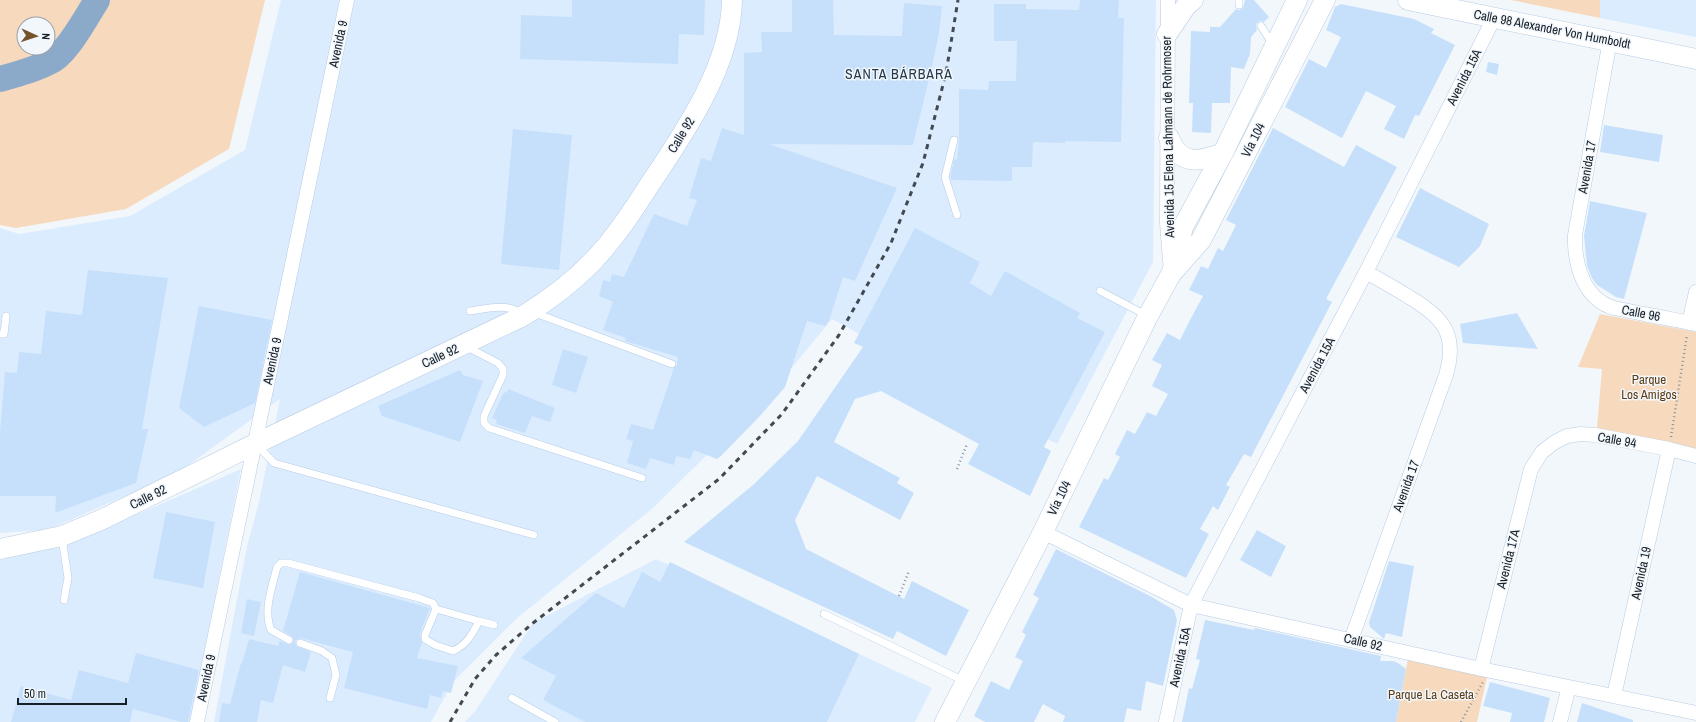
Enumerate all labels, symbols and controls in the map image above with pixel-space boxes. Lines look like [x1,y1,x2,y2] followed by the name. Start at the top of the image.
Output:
[1472,5,1632,53] street label: Calle 98 Alexander Von Humboldt
[16,16,56,56] north arrow
[325,19,351,70] street label: Avenida 9
[39,33,53,40] text: N
[1158,35,1178,239] street label: Avenida 15 Elena Lahmann de Rohrmoser
[1442,45,1486,109] street label: Avenida 15A
[845,65,953,83] district label: SANTA BÁRBARA
[664,114,698,156] street label: Calle 92
[1237,120,1269,160] street label: Vía 104
[1574,139,1600,196] street label: Avenida 17
[1620,301,1662,325] street label: Calle 96
[1295,333,1339,397] street label: Avenida 15A
[259,336,285,387] street label: Avenida 9
[419,340,461,372] street label: Calle 92
[1621,371,1677,403] park label: Parque Los Amigos
[1596,428,1638,452] street label: Calle 94
[1388,458,1423,515] street label: Avenida 17
[1043,478,1075,518] street label: Vía 104
[127,481,169,513] street label: Calle 92
[1492,527,1524,592] street label: Avenida 17A
[1627,545,1655,602] street label: Avenida 19
[1165,625,1195,690] street label: Avenida 15A
[1342,629,1384,655] street label: Calle 92
[193,653,219,704] street label: Avenida 9
[18,680,126,706] scale bar
[24,686,46,702] text: 50 m
[1388,686,1474,703] park label: Parque La Caseta

